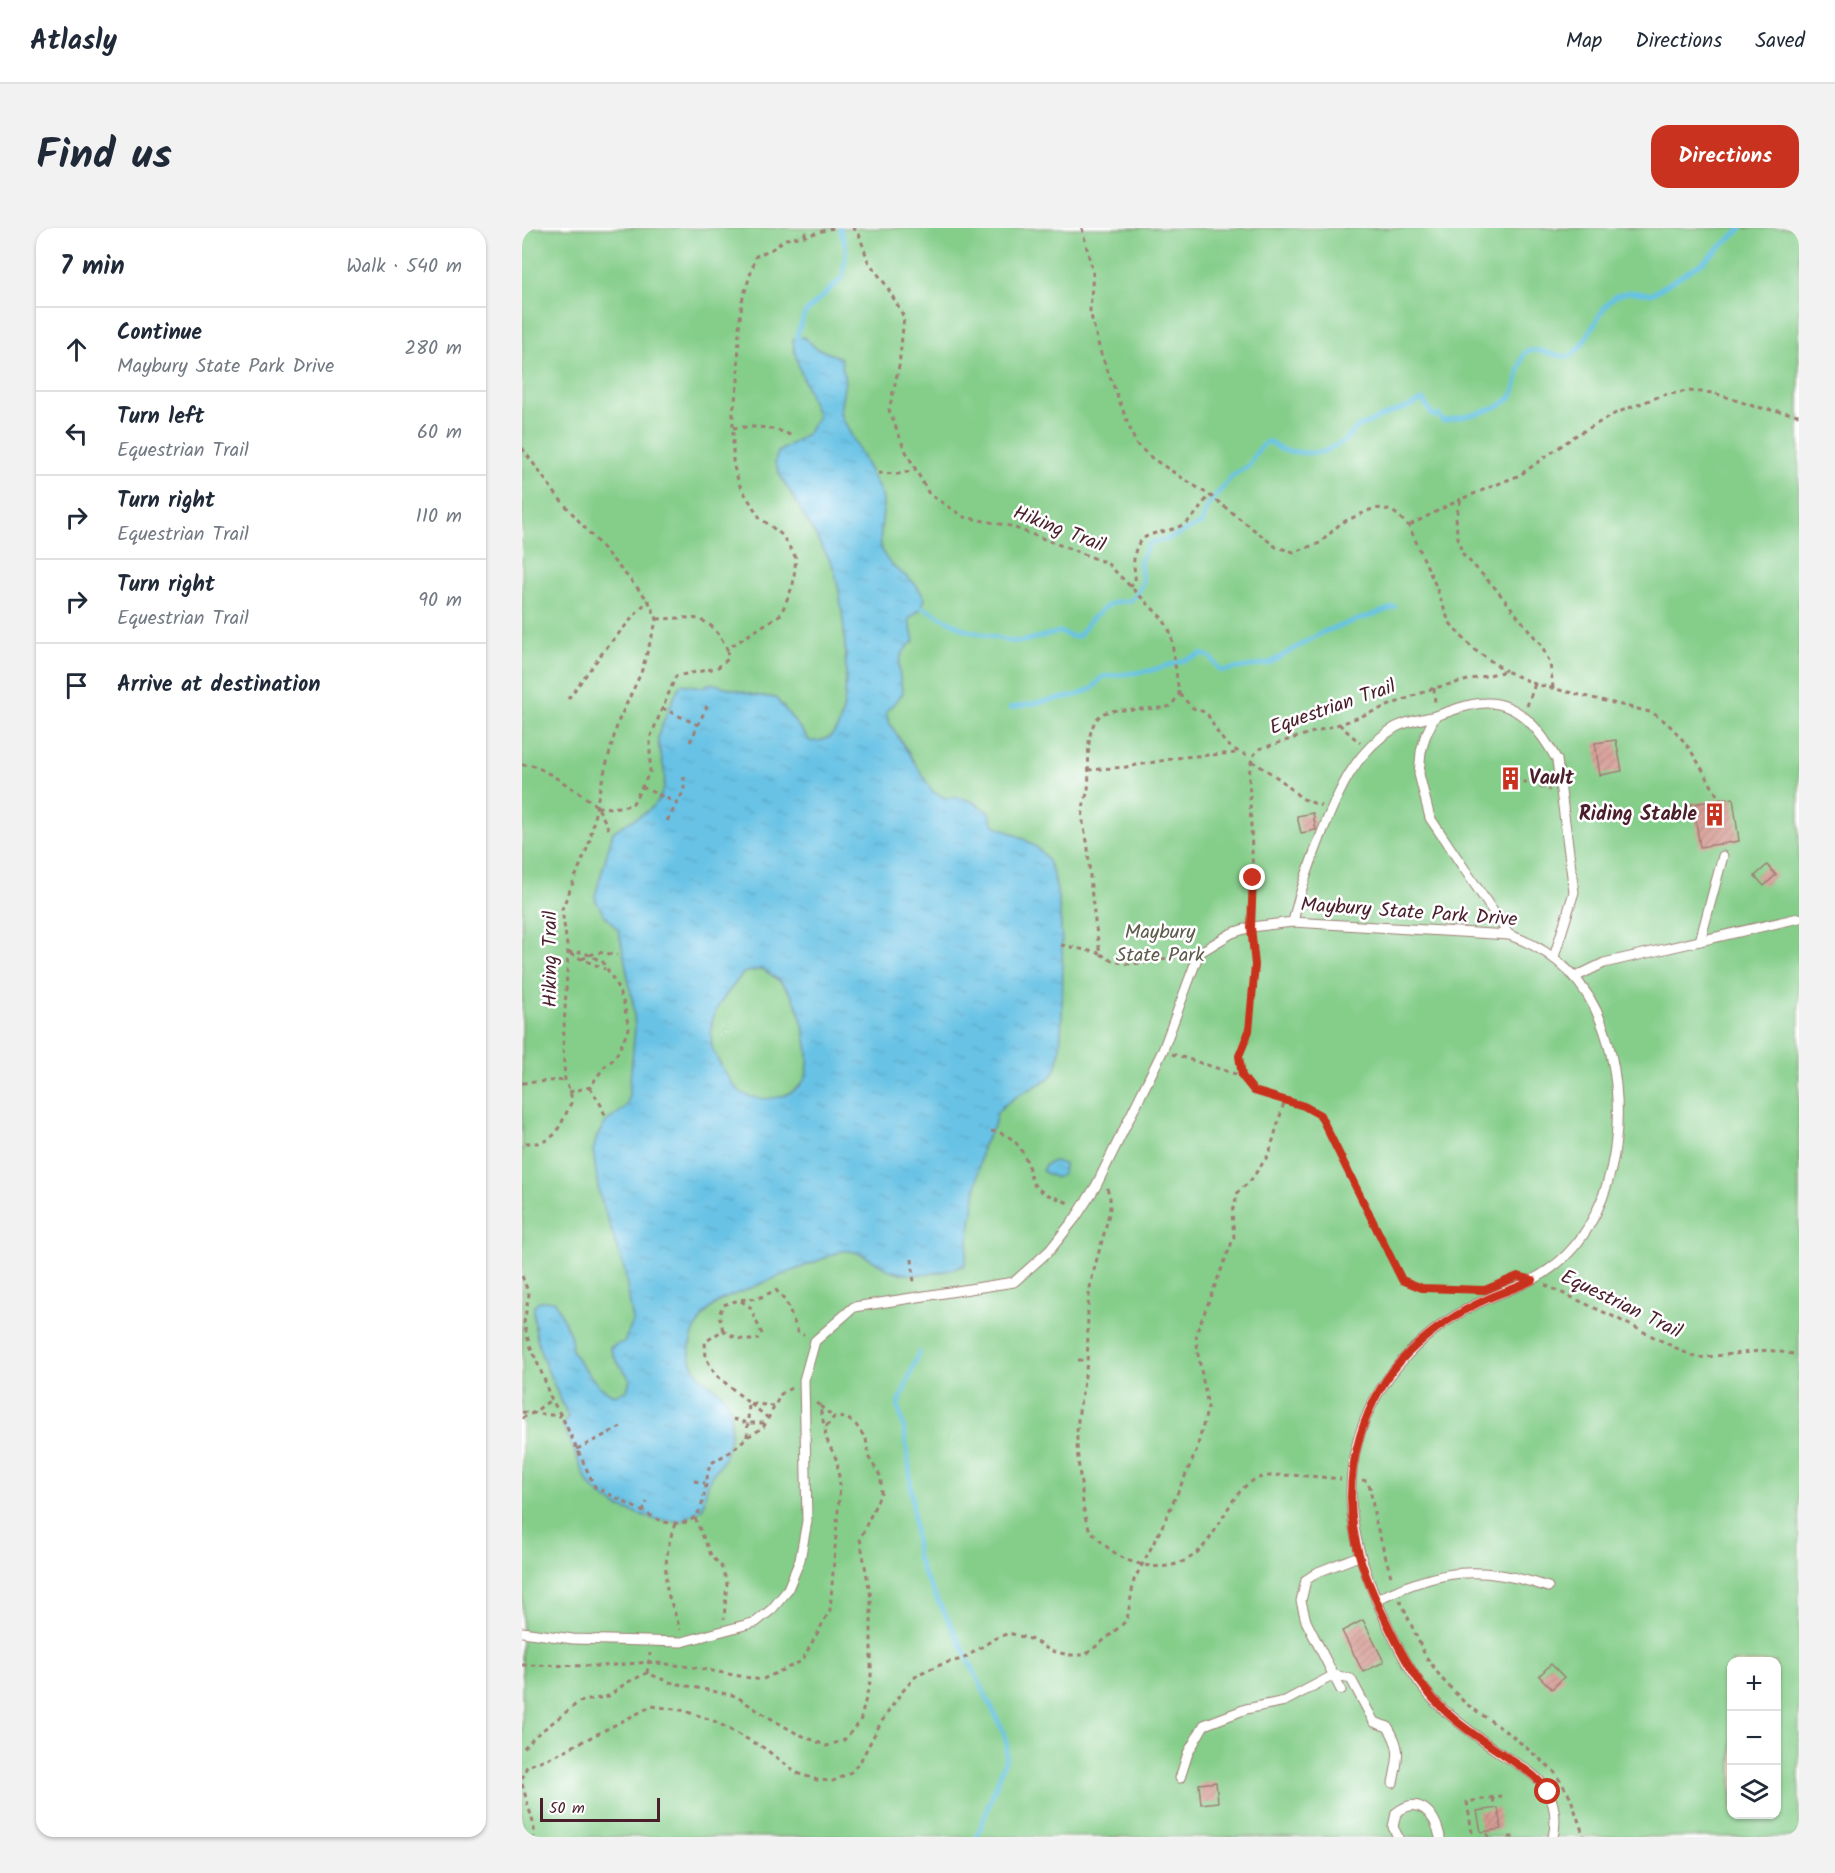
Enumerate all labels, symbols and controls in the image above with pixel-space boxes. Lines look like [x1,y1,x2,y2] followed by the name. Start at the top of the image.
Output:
[30,19,117,64] text: Atlasly
[1566,25,1602,58] text: Map
[1635,25,1722,58] text: Directions
[1755,25,1805,58] text: Saved
[36,123,172,190] text: Find us
[1651,125,1799,188] button: Directions
[60,246,125,288] text: 7 min
[346,251,462,283] text: Walk · 540 m
[117,316,202,351] text: Continue
[60,333,93,366] icon: ahead
[404,333,462,365] text: 280 m
[117,351,334,383] text: Maybury State Park Drive
[117,400,204,435] text: Turn left
[60,417,93,450] icon: left
[417,417,462,449] text: 60 m
[117,435,249,467] text: Equestrian Trail
[117,484,215,519] text: Turn right
[1008,498,1110,562] street label: Hiking Trail
[60,501,93,534] icon: right
[416,501,462,533] text: 110 m
[117,519,249,551] text: Equestrian Trail
[117,568,215,603] text: Turn right
[60,585,93,618] icon: right
[418,585,462,617] text: 90 m
[117,603,249,635] text: Equestrian Trail
[117,668,320,703] text: Arrive at destination
[60,669,93,702] icon: arrive
[1265,671,1401,745] street label: Equestrian Trail
[1529,763,1575,795] place label: Vault
[1498,766,1524,792] building icon: Vault
[1579,799,1697,831] place label: Riding Stable
[1702,802,1728,828] building icon: Riding Stable
[1239,864,1265,890] route end
[1300,889,1518,937] street label: Maybury State Park Drive
[535,910,567,1007] street label: Hiking Trail
[1116,917,1205,972] park label: Maybury State Park
[1555,1262,1687,1348] street label: Equestrian Trail
[1727,1657,1781,1819] map controls
[1727,1657,1781,1711] button: +
[1727,1711,1781,1765] button: −
[1727,1765,1781,1819] button: layers
[1534,1778,1560,1804] route start
[540,1795,660,1822] scale bar
[549,1796,585,1821] text: 50 m

